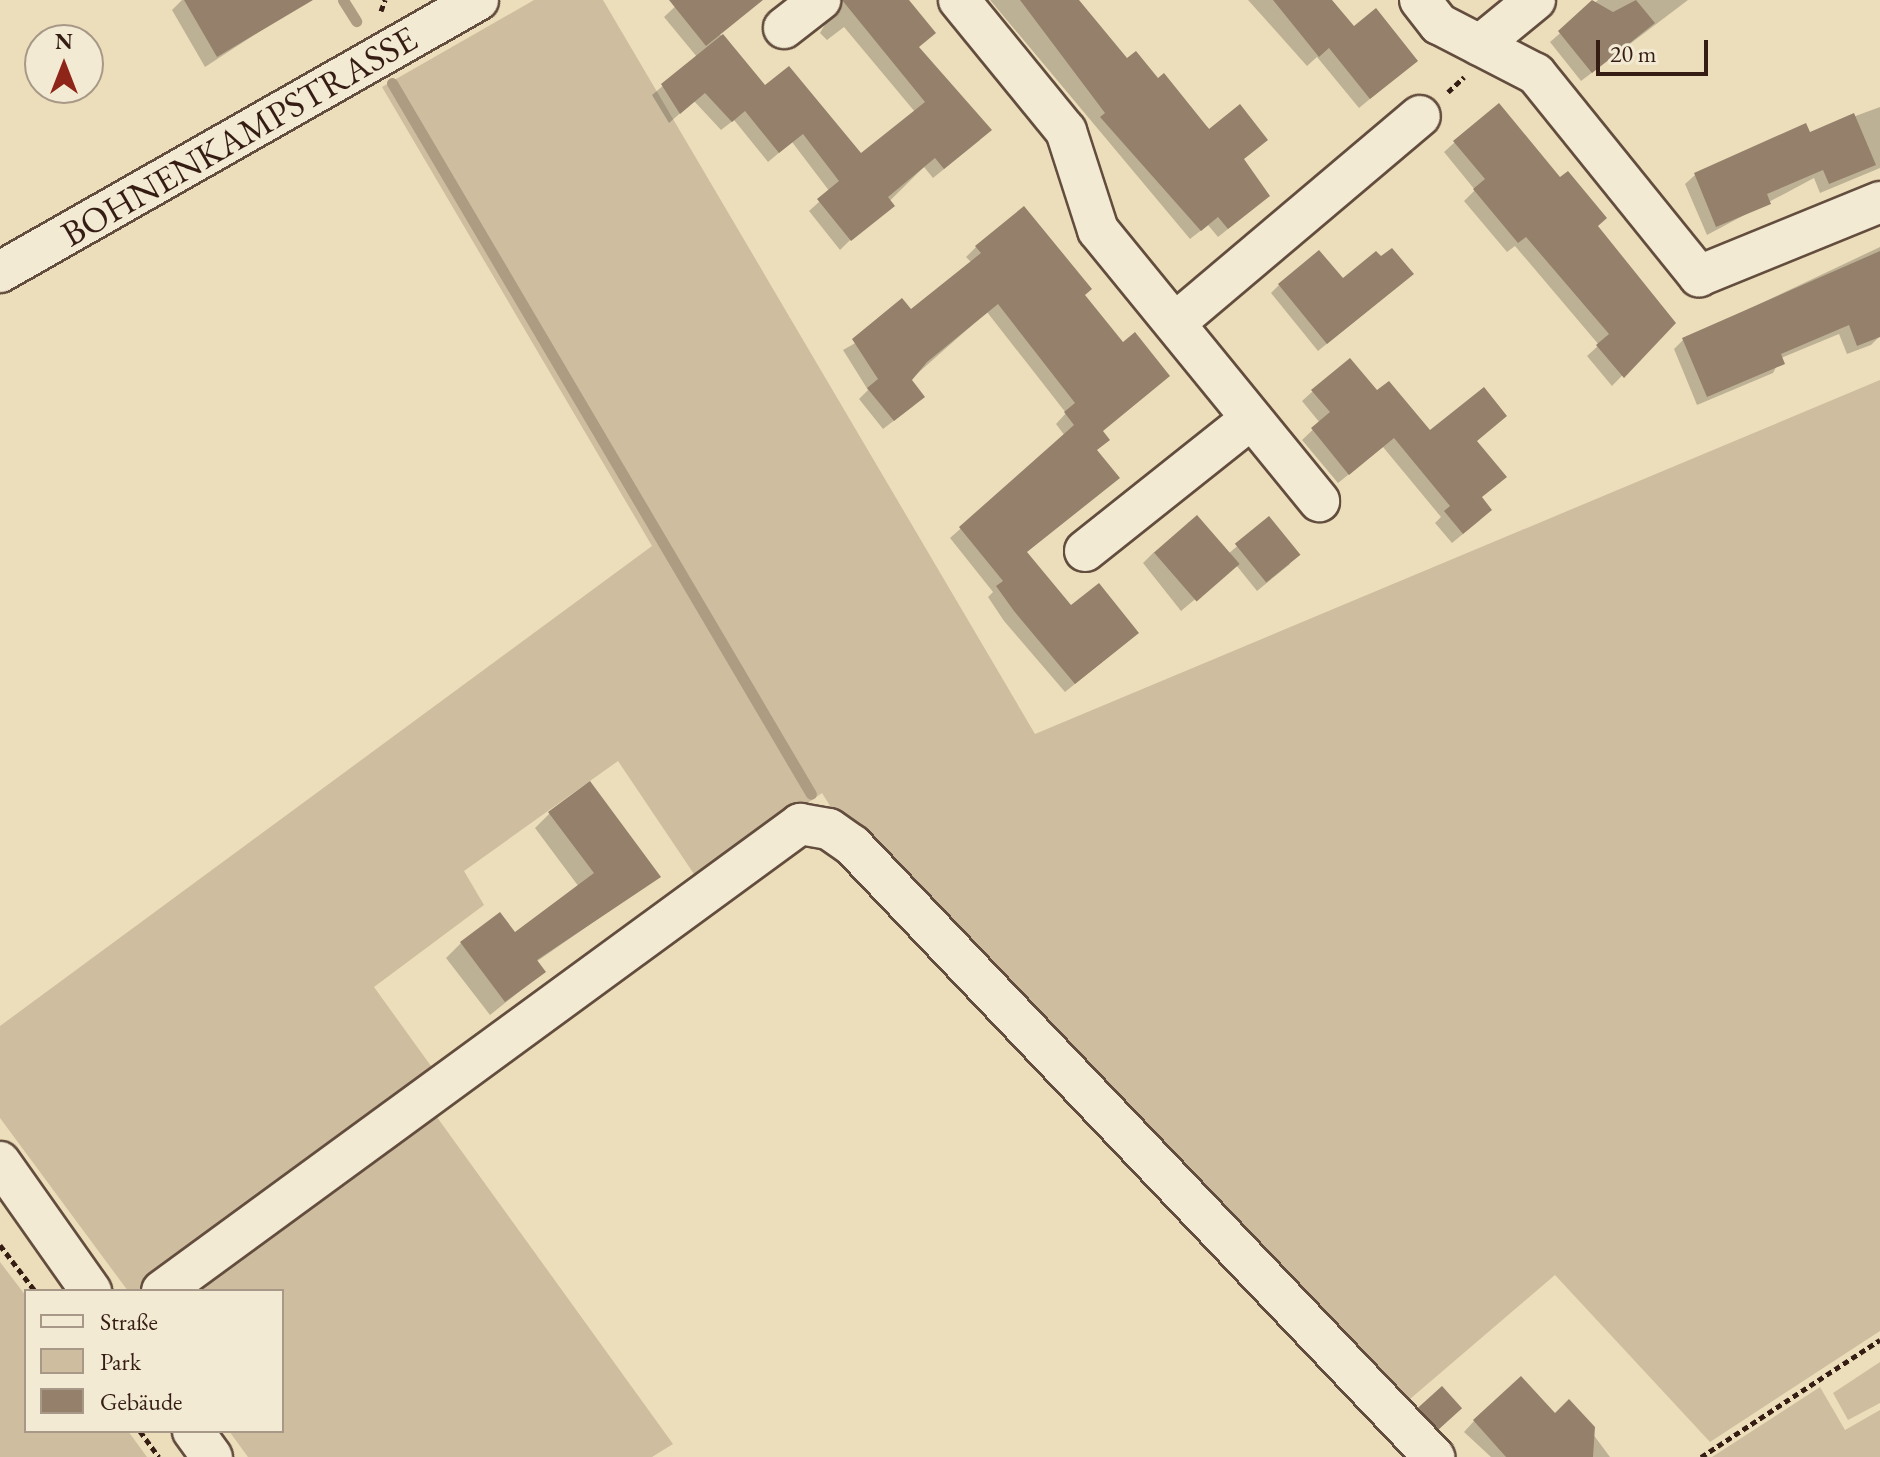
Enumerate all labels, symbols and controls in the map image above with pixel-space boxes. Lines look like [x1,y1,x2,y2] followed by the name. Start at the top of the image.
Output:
[53,16,425,256] street label: BOHNENKAMPSTRASSE
[24,24,104,104] north arrow
[1600,24,1712,74] scale bar
[1610,38,1657,69] text: 20 m
[24,1289,284,1433] legend
[100,1306,158,1337] text: Straße
[100,1346,141,1377] text: Park
[100,1386,182,1417] text: Gebäude

